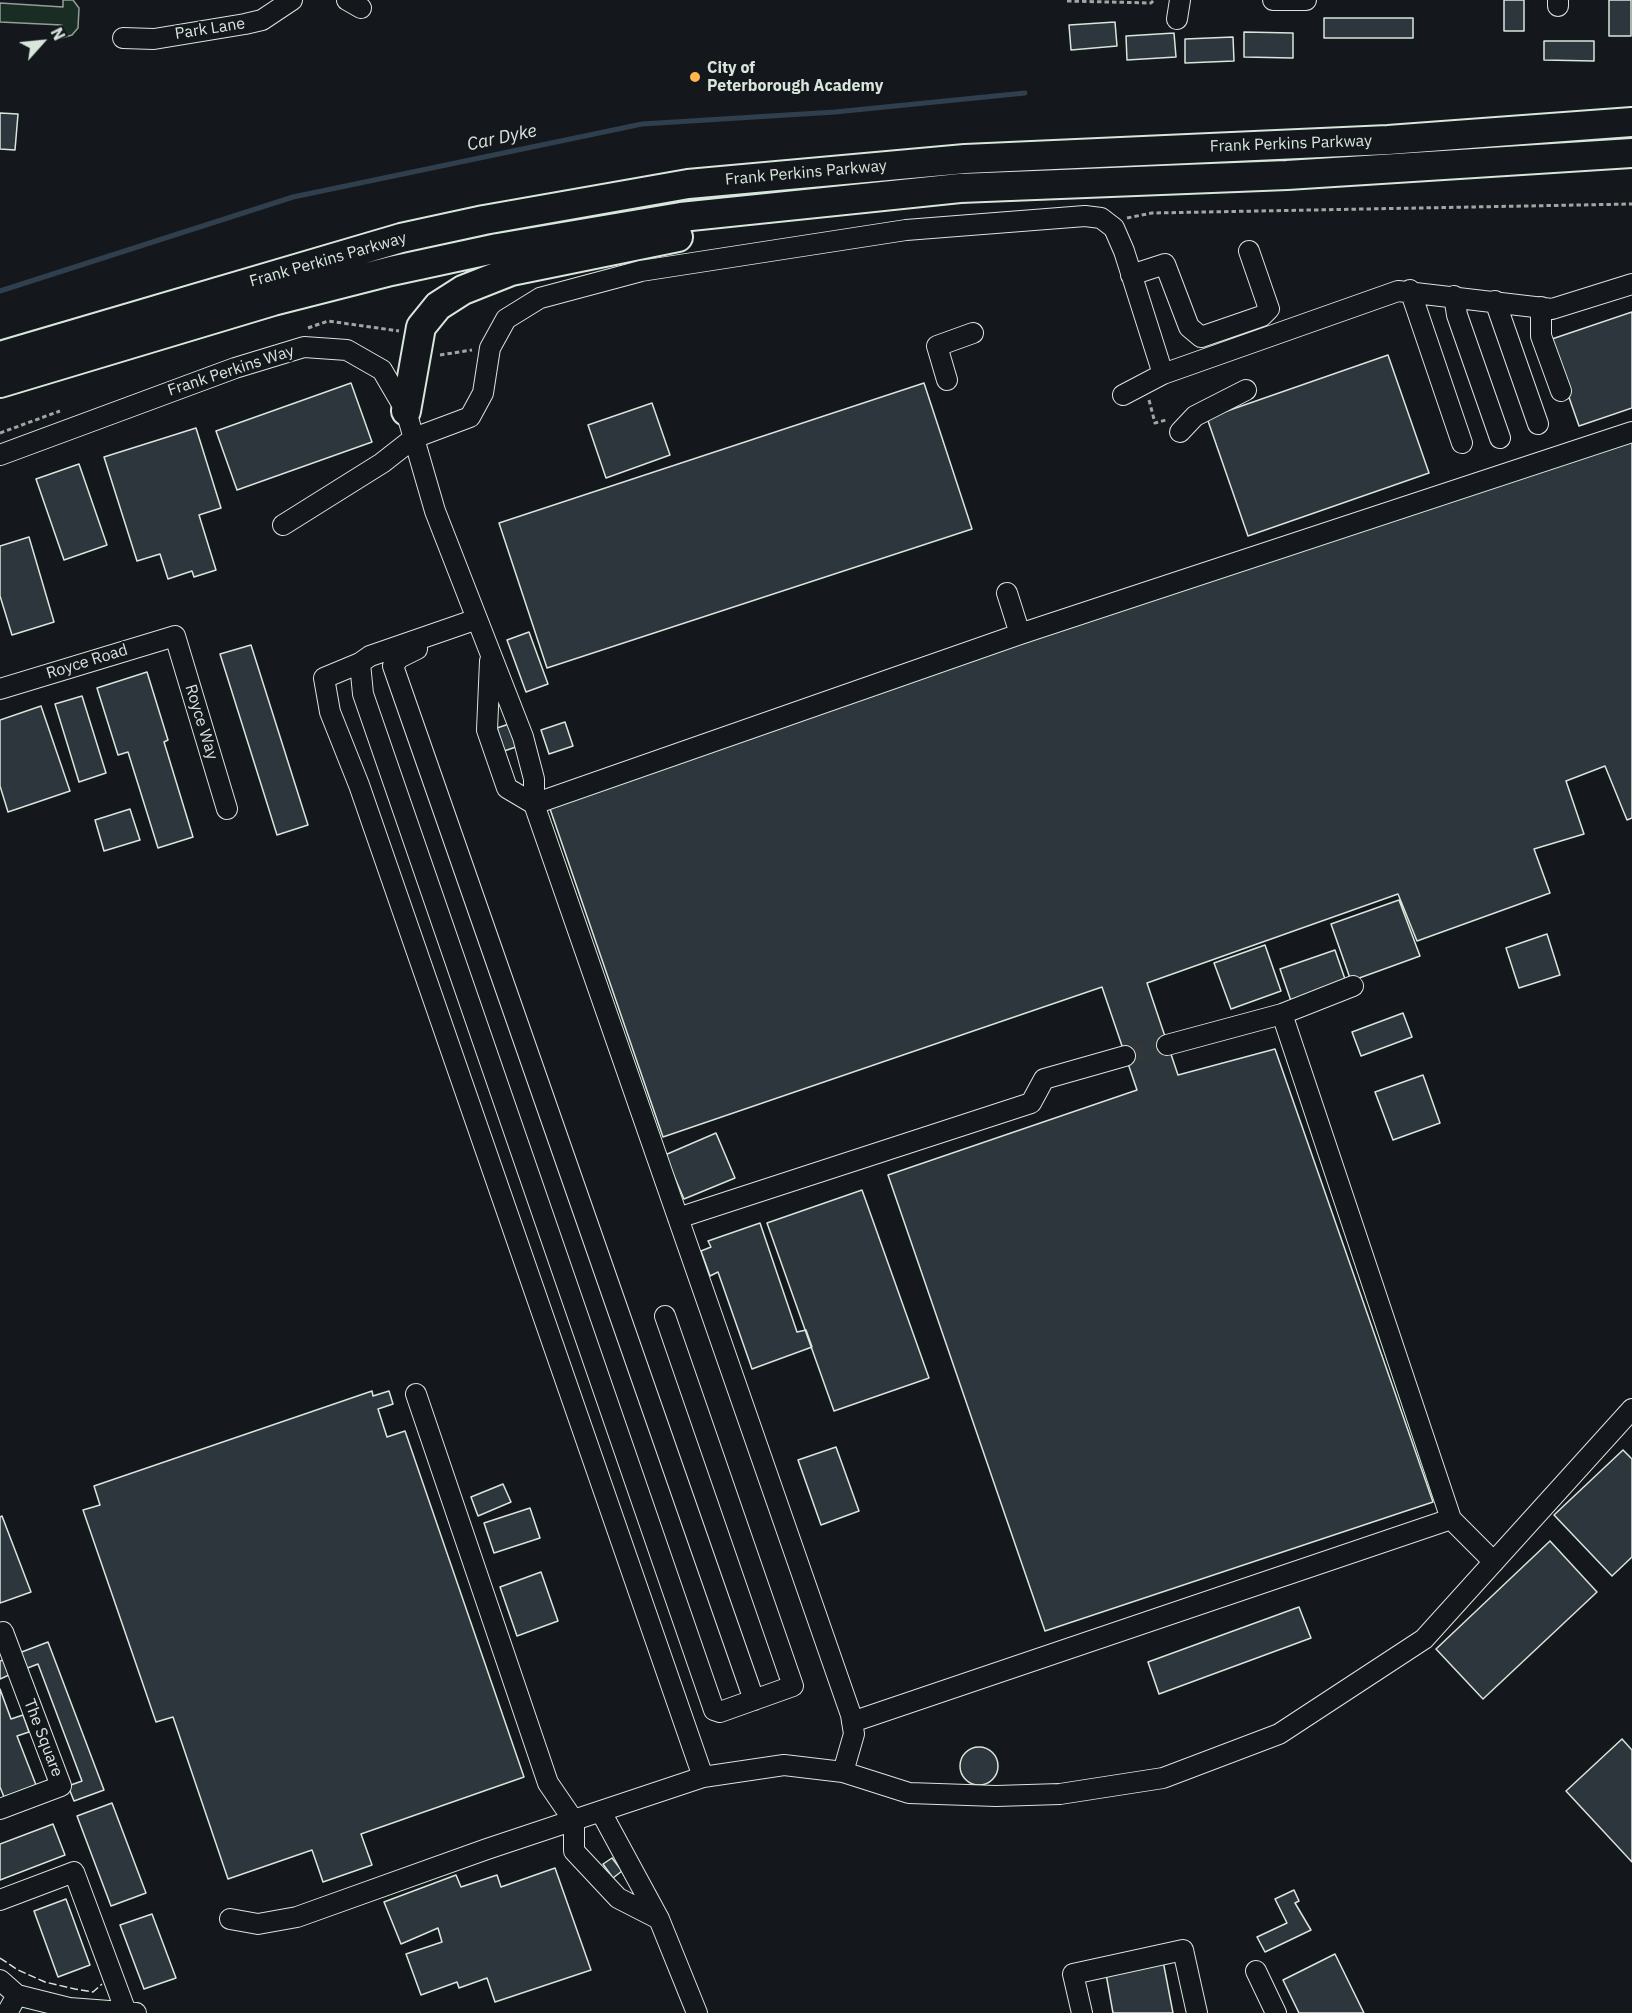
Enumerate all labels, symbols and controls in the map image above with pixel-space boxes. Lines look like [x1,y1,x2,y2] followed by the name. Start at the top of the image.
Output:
[12,12,72,72] north arrow
[174,14,246,44] street label: Park Lane
[46,24,70,44] text: N
[707,58,883,96] place label: City of Peterborough Academy
[688,70,702,84] marker: City of Peterborough Academy
[465,120,539,156] water label: Car Dyke
[1210,132,1372,156] street label: Frank Perkins Parkway
[724,156,888,190] street label: Frank Perkins Parkway
[247,228,409,292] street label: Frank Perkins Parkway
[165,341,297,401] street label: Frank Perkins Way
[44,641,130,683] street label: Royce Road
[180,682,222,762] street label: Royce Way
[19,1696,67,1780] street label: The Square

